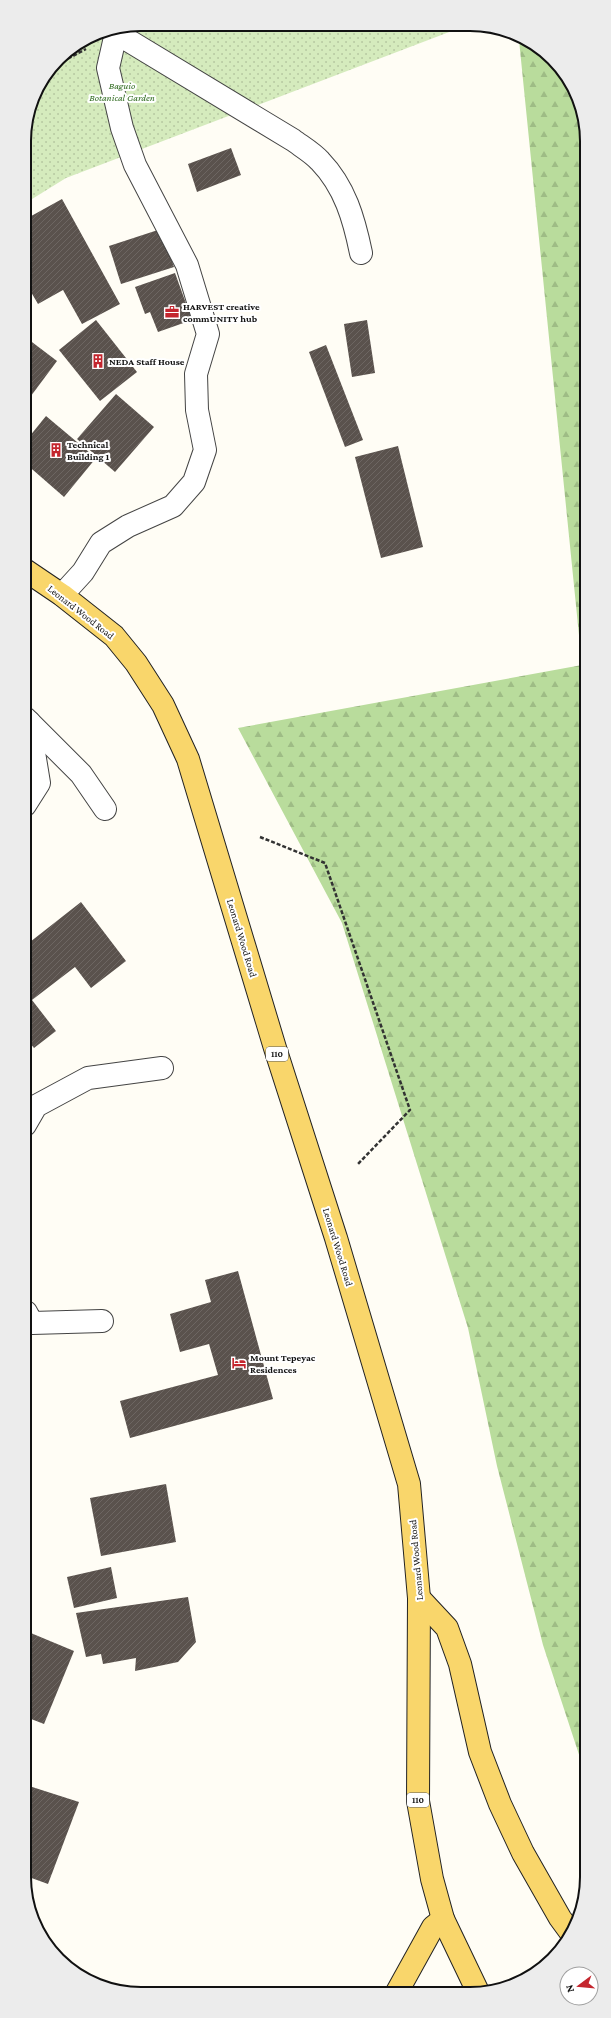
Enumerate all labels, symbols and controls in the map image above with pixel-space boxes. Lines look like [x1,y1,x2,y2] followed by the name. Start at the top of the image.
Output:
[89,80,155,103] park label: Baguio Botanical Garden
[183,301,260,324] place label: HARVEST creative commUNITY hub
[164,304,180,320] office icon: HARVEST creative commUNITY hub
[90,353,106,369] building icon: NEDA Staff House
[109,356,185,367] place label: NEDA Staff House
[67,439,109,462] place label: Technical Building 1
[48,442,64,458] building icon: Technical Building 1
[46,583,117,642] street label: Leonard Wood Road
[225,898,259,979] street label: Leonard Wood Road
[266,1047,288,1061] road number: 110
[321,1207,355,1288] street label: Leonard Wood Road
[250,1352,316,1375] place label: Mount Tepeyac Residences
[231,1355,247,1371] hotel icon: Mount Tepeyac Residences
[407,1518,425,1601] street label: Leonard Wood Road
[407,1793,429,1807] road number: 110
[559,1966,599,2006] north arrow
[562,1983,576,1994] text: N

